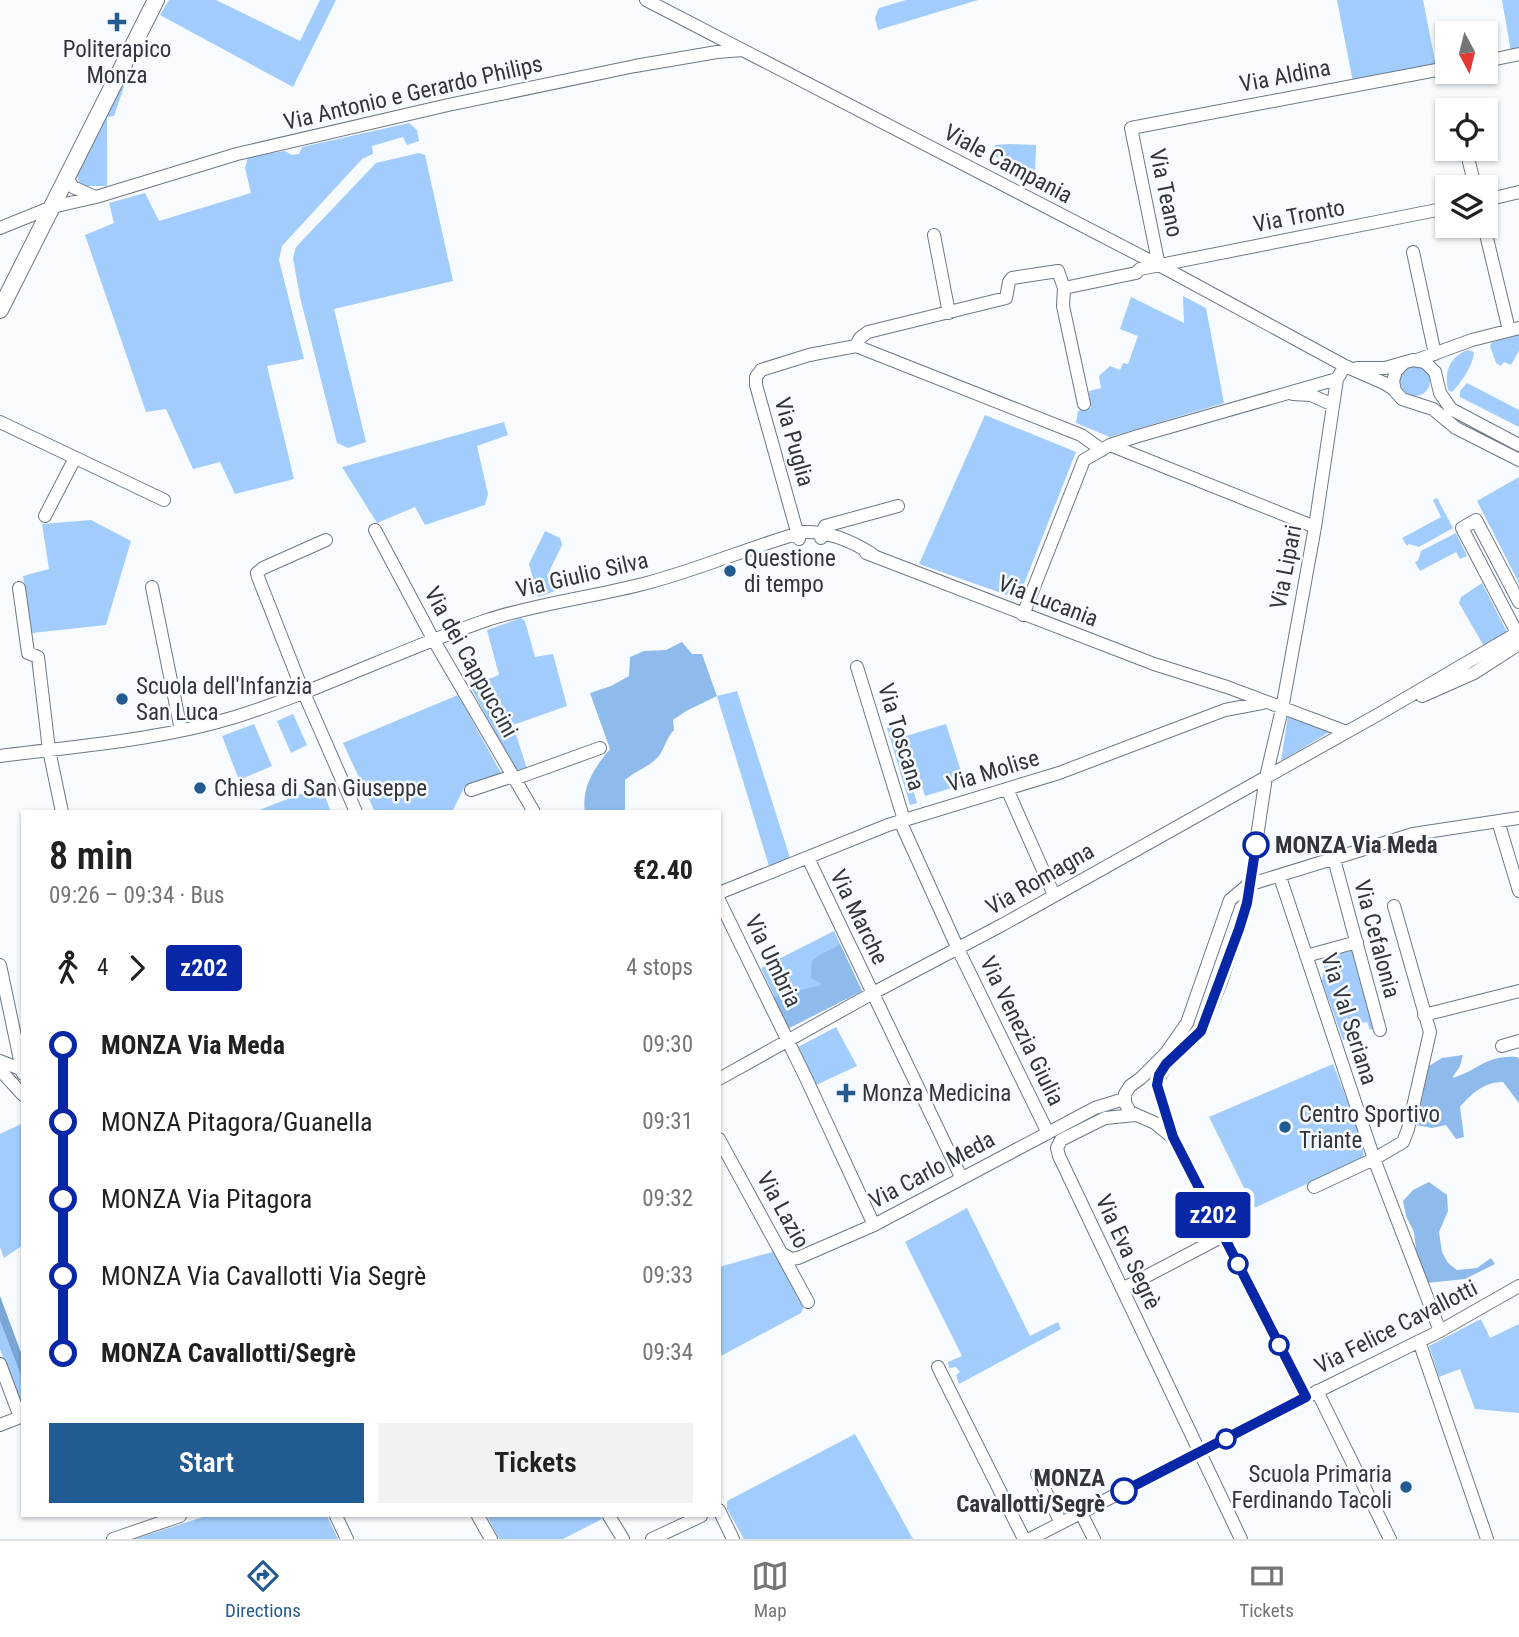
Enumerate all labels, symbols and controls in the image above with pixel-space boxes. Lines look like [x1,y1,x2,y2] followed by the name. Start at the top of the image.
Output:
[107,12,127,32] marker: Politerapico Monza
[1435,21,1498,84] north arrow
[1435,21,1498,238] map controls
[63,36,171,89] place label: Politerapico Monza
[281,50,545,136] street label: Via Antonio e Gerardo Philips
[1237,54,1333,98] street label: Via Aldina
[1435,98,1498,161] button: locate
[939,119,1077,209] street label: Viale Campania
[1144,146,1188,240] street label: Via Teano
[1435,175,1498,238] button: layers
[1251,194,1347,238] street label: Via Tronto
[768,394,820,490] street label: Via Puglia
[1265,523,1307,611] street label: Via Lipari
[744,545,836,598] place label: Questione di tempo
[513,547,651,603] street label: Via Giulio Silva
[722,563,738,579] marker: Questione di tempo
[994,570,1102,632] street label: Via Lucania
[418,582,524,742] street label: Via dei Cappuccini
[136,673,312,726] place label: Scuola dell'Infanzia San Luca
[872,680,930,794] street label: Via Toscana
[114,691,130,707] marker: Scuola dell'Infanzia San Luca
[944,744,1042,798] street label: Via Molise
[214,775,427,802] place label: Chiesa di San Giuseppe
[192,780,208,796] marker: Chiesa di San Giuseppe
[1243,832,1269,858] marker: MONZA Via Meda
[1275,832,1438,859] place label: MONZA Via Meda
[49,834,133,878] text: 8 min
[981,837,1099,921] street label: Via Romagna
[633,855,693,885] text: €2.40
[824,865,894,969] street label: Via Marche
[1348,877,1406,1001] street label: Via Cefalonia
[49,882,225,909] text: 09:26 – 09:34 · Bus
[739,910,807,1012] street label: Via Umbria
[49,949,87,987] icon: walk
[118,949,156,987] icon: forward
[1315,950,1383,1088] street label: Via Val Seriana
[974,952,1070,1110] street label: Via Venezia Giulia
[97,954,108,981] text: 4
[180,954,228,982] text: z202
[626,954,693,981] text: 4 stops
[101,1030,285,1060] text: MONZA Via Meda
[642,1031,693,1058] text: 09:30
[862,1080,1011,1107] place label: Monza Medicina
[836,1083,856,1103] marker: Monza Medicina
[1299,1101,1440,1154] place label: Centro Sportivo Triante
[101,1107,373,1137] text: MONZA Pitagora/Guanella
[642,1108,693,1135] text: 09:31
[1277,1119,1293,1135] marker: Centro Sportivo Triante
[865,1126,999,1214] street label: Via Carlo Meda
[751,1167,815,1253] street label: Via Lazio
[101,1184,312,1214] text: MONZA Via Pitagora
[642,1185,693,1212] text: 09:32
[1090,1190,1166,1314] street label: Via Eva Segrè
[1164,1192,1262,1238] line badge: z202
[1189,1201,1237,1229] text: z202
[1228,1254,1248,1274] unlabelled marker
[101,1261,426,1291] text: MONZA Via Cavallotti Via Segrè
[642,1262,693,1289] text: 09:33
[1310,1274,1482,1380] street label: Via Felice Cavallotti
[1269,1335,1289,1355] unlabelled marker
[101,1338,356,1368] text: MONZA Cavallotti/Segrè
[642,1339,693,1366] text: 09:34
[49,1423,364,1503] button: Start
[378,1423,693,1503] button: Tickets
[1216,1429,1236,1449] unlabelled marker
[1231,1461,1392,1514] place label: Scuola Primaria Ferdinando Tacoli
[956,1465,1105,1518] place label: MONZA Cavallotti/Segrè
[1111,1478,1137,1504] marker: MONZA Cavallotti/Segrè
[1398,1479,1414,1495] marker: Scuola Primaria Ferdinando Tacoli
[225,1557,301,1622] tab: Directions
[751,1557,789,1622] tab: Map
[1239,1557,1294,1622] tab: Tickets

